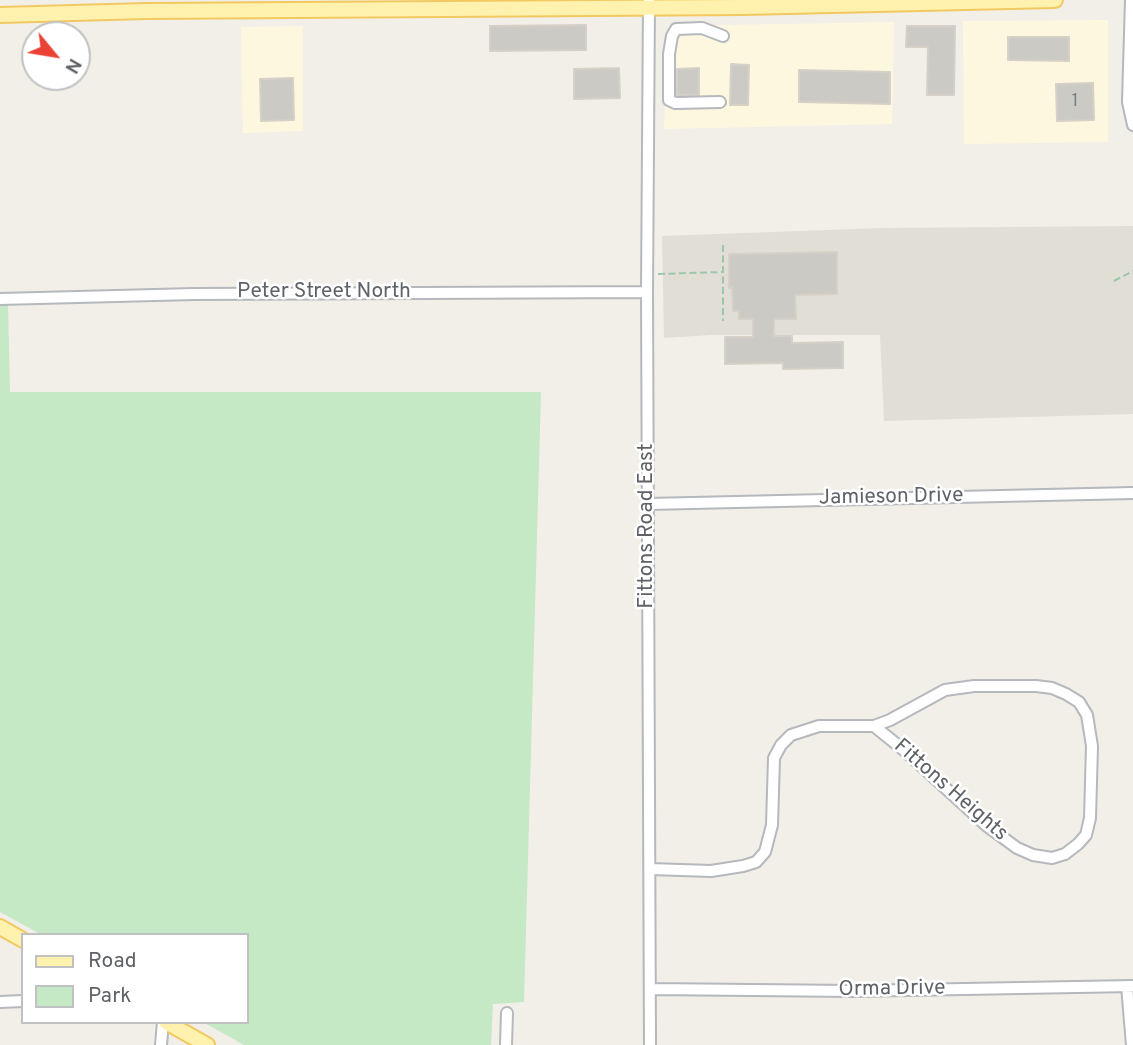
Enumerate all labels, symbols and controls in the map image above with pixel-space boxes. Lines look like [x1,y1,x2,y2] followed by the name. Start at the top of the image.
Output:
[21,21,91,91] north arrow
[59,54,86,77] text: N
[1072,91,1078,113] house number: 1
[237,280,411,306] street label: Peter Street North
[635,443,661,609] street label: Fittons Road East
[818,484,964,512] street label: Jamieson Drive
[888,735,1012,847] street label: Fittons Heights
[21,933,248,1024] legend
[88,948,137,975] text: Road
[838,976,946,1004] street label: Orma Drive
[88,983,131,1010] text: Park

